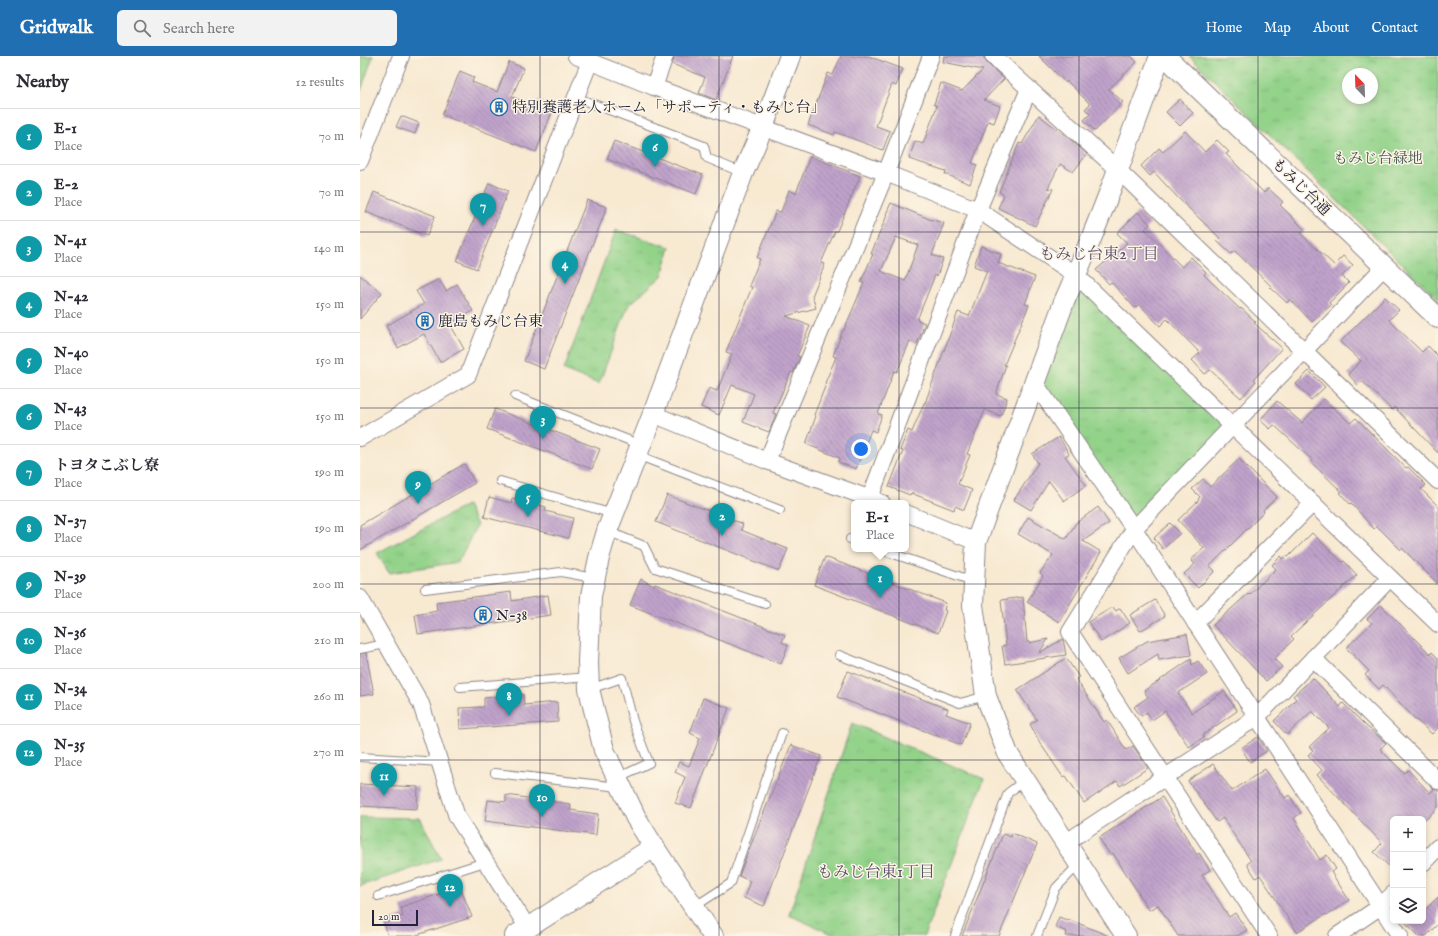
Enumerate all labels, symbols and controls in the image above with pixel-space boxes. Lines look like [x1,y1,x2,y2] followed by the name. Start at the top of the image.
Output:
[117,10,397,46] search box
[20,16,93,40] text: Gridwalk
[131,17,153,39] icon: search
[163,19,235,38] text: Search here
[1206,19,1242,37] text: Home
[1264,19,1291,37] text: Map
[1313,19,1349,37] text: About
[1371,19,1418,37] text: Contact
[1342,68,1378,104] north arrow
[16,72,69,93] text: Nearby
[296,74,344,91] text: 12 results
[489,97,509,117] building icon: 特別養護老人ホーム「サポーティ・もみじ台」
[512,98,826,117] place label: 特別養護老人ホーム「サポーティ・もみじ台」
[54,119,77,138] text: E-1
[27,128,31,145] text: 1
[319,128,344,145] text: 70 m
[642,134,668,167] pin: 6
[54,138,82,155] text: Place
[1333,149,1423,168] park label: もみじ台緑地
[1267,154,1335,220] street label: もみじ台通
[54,175,78,194] text: E-2
[26,184,32,201] text: 2
[319,184,344,201] text: 70 m
[470,193,496,226] pin: 7
[54,194,82,211] text: Place
[54,231,87,250] text: N-41
[27,240,31,257] text: 3
[314,240,344,257] text: 140 m
[1039,245,1159,265] district label: もみじ台東2丁目
[54,250,82,267] text: Place
[552,251,578,284] pin: 4
[54,287,88,306] text: N-42
[26,296,32,313] text: 4
[315,296,344,313] text: 150 m
[54,306,82,323] text: Place
[415,311,435,331] building icon: 鹿島もみじ台東
[438,312,543,331] place label: 鹿島もみじ台東
[54,343,89,362] text: N-40
[27,352,31,369] text: 5
[315,352,344,369] text: 150 m
[54,362,82,379] text: Place
[54,399,87,418] text: N-43
[530,406,556,439] pin: 3
[26,408,32,425] text: 6
[315,408,344,425] text: 150 m
[54,418,82,435] text: Place
[851,439,871,459] your location
[54,456,159,475] text: トヨタこぶし寮
[26,464,32,481] text: 7
[314,464,344,481] text: 190 m
[405,471,431,504] pin: 9
[54,475,82,492] text: Place
[515,484,541,517] pin: 5
[851,500,909,552] popup
[709,503,735,536] pin: 2
[866,508,889,527] text: E-1
[54,511,87,530] text: N-37
[26,520,32,537] text: 8
[314,520,344,537] text: 190 m
[866,527,894,544] text: Place
[54,530,82,547] text: Place
[867,565,893,598] pin: 1
[54,567,86,586] text: N-39
[26,576,32,593] text: 9
[312,576,344,593] text: 200 m
[54,586,82,603] text: Place
[473,605,493,625] building icon: N-38
[496,606,528,625] place label: N-38
[54,623,86,642] text: N-36
[23,632,35,649] text: 10
[314,632,344,649] text: 210 m
[54,642,82,659] text: Place
[54,679,87,698] text: N-34
[496,683,522,716] pin: 8
[24,688,34,705] text: 11
[313,688,344,705] text: 260 m
[54,698,82,715] text: Place
[54,735,85,754] text: N-35
[24,744,34,761] text: 12
[313,744,344,761] text: 270 m
[54,754,82,771] text: Place
[371,763,397,796] pin: 11
[529,784,555,817] pin: 10
[1390,816,1426,924] map controls
[1390,816,1426,852] button: +
[1390,852,1426,888] button: −
[817,863,935,883] district label: もみじ台東1丁目
[437,874,463,907] pin: 12
[1390,888,1426,924] button: layers
[372,908,418,927] scale bar
[378,910,399,924] text: 20 m

